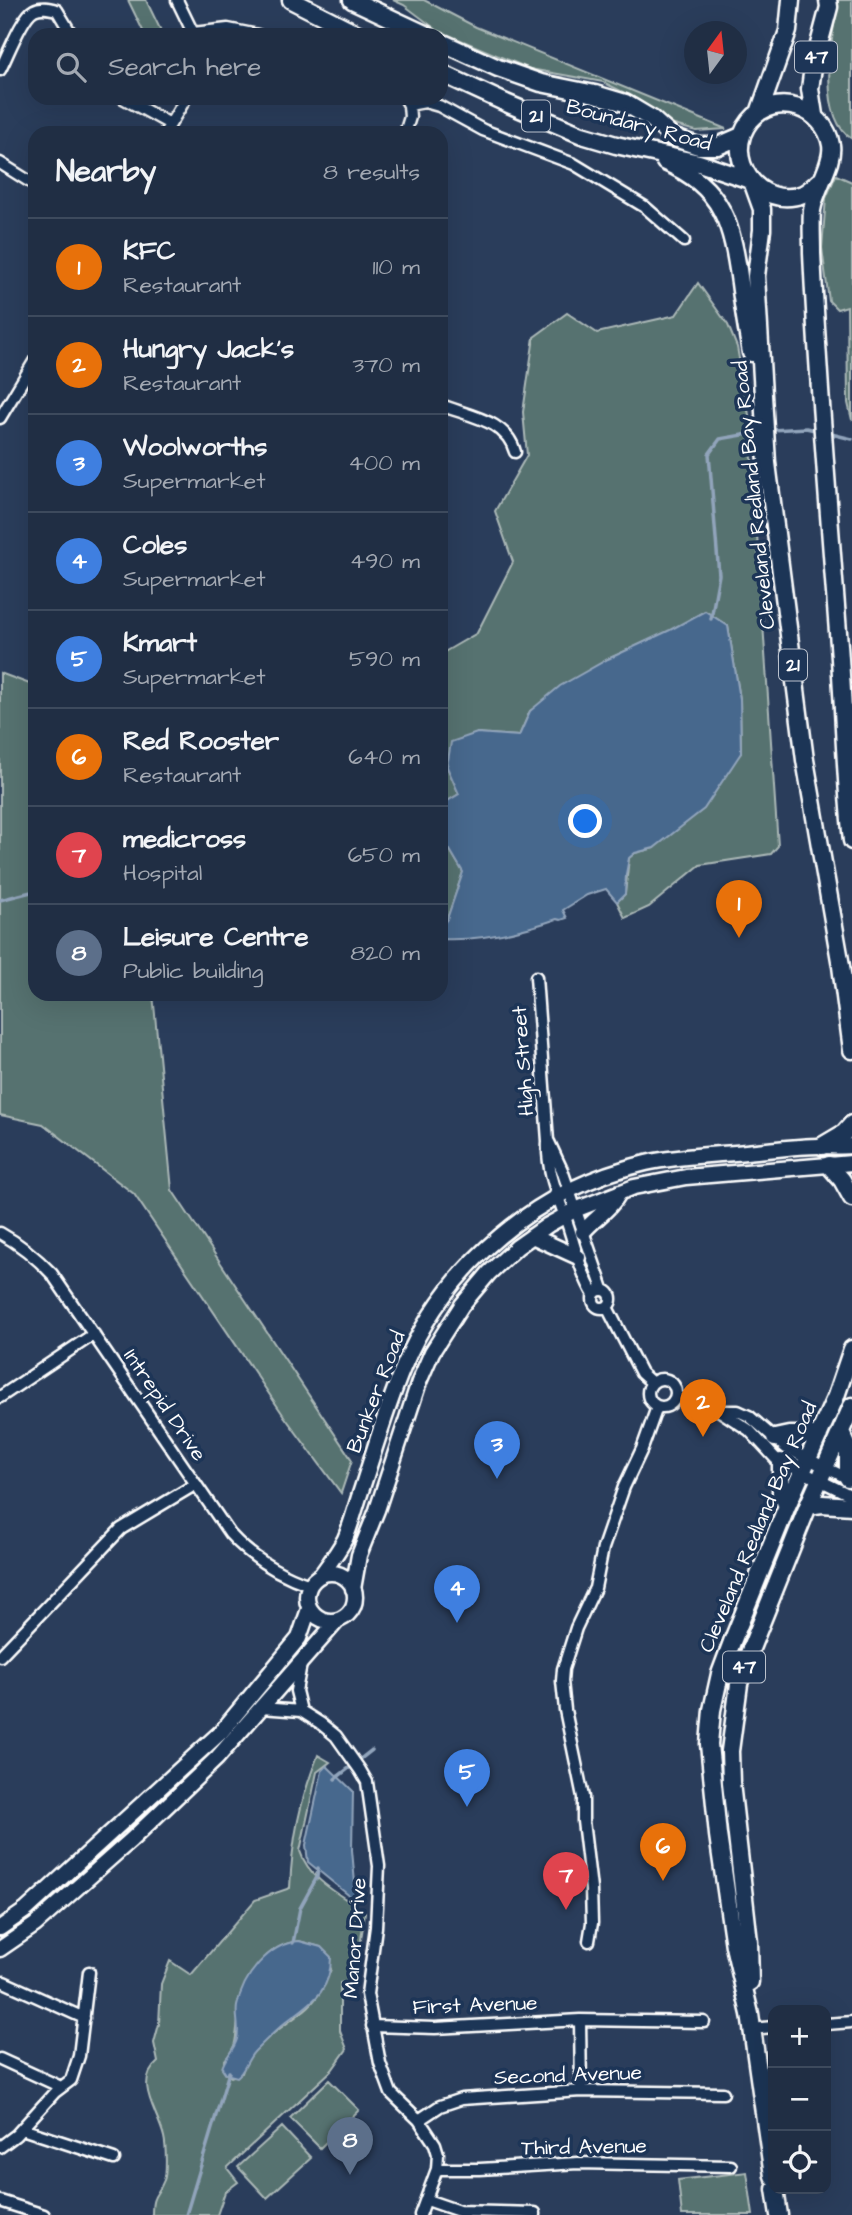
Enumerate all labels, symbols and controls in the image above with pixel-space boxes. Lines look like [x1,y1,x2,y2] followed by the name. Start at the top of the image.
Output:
[684,21,747,84] north arrow
[28,28,448,105] search box
[795,41,837,72] road number: 47
[52,48,90,86] icon: search
[108,49,261,85] text: Search here
[563,92,715,160] street label: Boundary Road
[522,100,550,132] road number: 21
[56,151,156,193] text: Nearby
[323,156,420,188] text: 8 results
[123,233,175,269] text: KFC
[78,251,80,283] text: 1
[372,251,420,283] text: 110 m
[123,269,241,301] text: Restaurant
[123,331,294,367] text: Hungry Jack's
[72,349,86,381] text: 2
[353,349,420,381] text: 370 m
[725,359,785,631] street label: Cleveland Redland Bay Road
[123,367,241,399] text: Restaurant
[123,429,267,465] text: Woolworths
[73,447,85,479] text: 3
[348,447,420,479] text: 400 m
[123,465,266,497] text: Supermarket
[123,527,187,563] text: Coles
[71,545,87,577] text: 4
[350,545,420,577] text: 490 m
[123,563,266,595] text: Supermarket
[123,625,197,661] text: Kmart
[71,643,87,675] text: 5
[349,643,420,675] text: 590 m
[779,650,807,680] road number: 21
[123,661,266,693] text: Supermarket
[123,723,279,759] text: Red Rooster
[72,741,86,773] text: 6
[348,741,420,773] text: 640 m
[123,759,241,791] text: Restaurant
[568,804,602,838] your location
[123,821,246,857] text: medicross
[72,839,86,871] text: 7
[348,839,420,871] text: 650 m
[123,857,202,889] text: Hospital
[716,880,762,938] pin: 1
[123,919,308,955] text: Leisure Centre
[72,937,86,969] text: 8
[350,937,420,969] text: 820 m
[123,955,263,987] text: Public building
[505,1004,543,1117] street label: High Street
[339,1327,413,1457] street label: Bunker Road
[116,1343,213,1467] street label: Intrepid Drive
[680,1379,726,1437] pin: 2
[692,1397,826,1658] street label: Cleveland Redland Bay Road
[474,1421,520,1479] pin: 3
[434,1565,480,1623] pin: 4
[723,1652,765,1682] road number: 47
[444,1749,490,1807] pin: 5
[640,1823,686,1881] pin: 6
[543,1852,589,1910] pin: 7
[336,1877,374,1999] street label: Manor Drive
[412,1988,538,2022] street label: First Avenue
[768,2005,831,2194] map controls
[768,2005,831,2068] button: +
[494,2058,642,2092] street label: Second Avenue
[768,2068,831,2131] button: −
[327,2117,373,2175] pin: 8
[521,2131,647,2163] street label: Third Avenue
[768,2131,831,2194] button: locate

